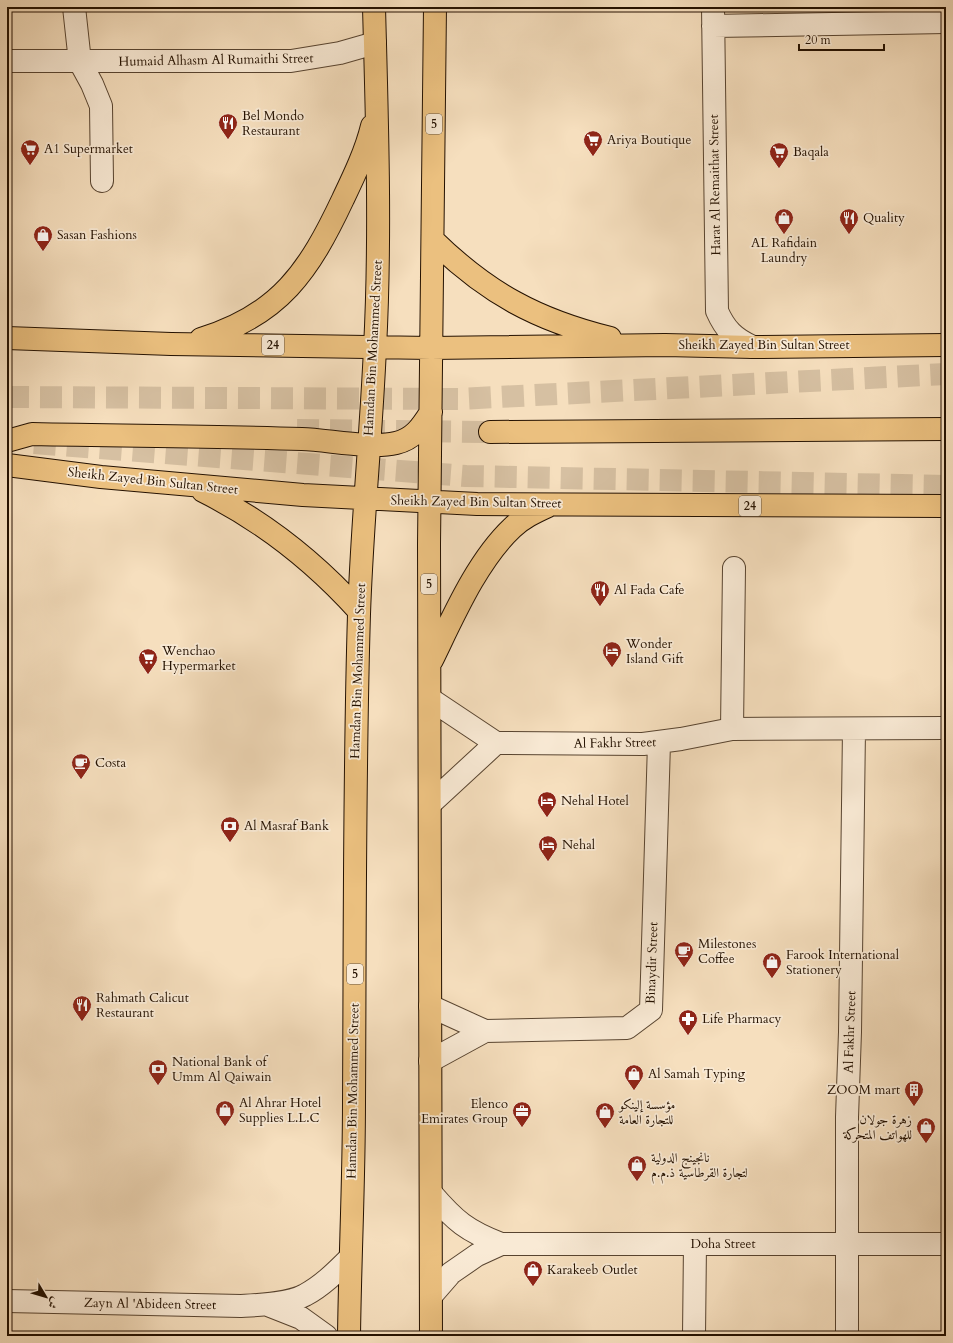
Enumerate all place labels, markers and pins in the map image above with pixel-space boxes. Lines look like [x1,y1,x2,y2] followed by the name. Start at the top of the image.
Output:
[242,107,304,140] place label: Bel Mondo Restaurant
[217,112,239,140] restaurant icon: Bel Mondo Restaurant
[582,129,604,157] supermarket icon: Ariya Boutique
[607,131,691,149] place label: Ariya Boutique
[19,138,41,166] supermarket icon: A1 Supermarket
[44,140,133,158] place label: A1 Supermarket
[768,141,790,169] supermarket icon: Baqala
[793,143,829,161] place label: Baqala
[773,207,795,235] shop icon: AL Rafidain Laundry
[838,207,860,235] restaurant icon: Quality
[863,209,905,227] place label: Quality
[32,224,54,252] shop icon: Sasan Fashions
[57,226,137,244] place label: Sasan Fashions
[751,234,818,267] place label: AL Rafidain Laundry
[589,579,611,607] restaurant icon: Al Fada Cafe
[614,581,685,599] place label: Al Fada Cafe
[625,635,684,668] place label: Wonder Island Gift
[601,640,623,668] hotel icon: Wonder Island Gift
[161,642,236,675] place label: Wenchao Hypermarket
[137,647,159,675] supermarket icon: Wenchao Hypermarket
[70,752,92,780] cafe icon: Costa
[95,754,126,772] place label: Costa
[536,790,558,818] hotel icon: Nehal Hotel
[561,792,629,810] place label: Nehal Hotel
[219,815,241,843] bank icon: Al Masraf Bank
[244,817,329,835] place label: Al Masraf Bank
[537,834,559,862] hotel icon: Nehal
[562,836,596,854] place label: Nehal
[698,935,756,968] place label: Milestones Coffee
[673,940,695,968] cafe icon: Milestones Coffee
[786,946,900,979] place label: Farook International Stationery
[761,951,783,979] shop icon: Farook International Stationery
[96,989,189,1022] place label: Rahmath Calicut Restaurant
[71,994,93,1022] restaurant icon: Rahmath Calicut Restaurant
[677,1008,699,1036] pharmacy icon: Life Pharmacy
[702,1010,782,1028] place label: Life Pharmacy
[172,1053,272,1086] place label: National Bank of Umm Al Qaiwain
[147,1058,169,1086] bank icon: National Bank of Umm Al Qaiwain
[623,1063,645,1091] shop icon: Al Samah Typing
[648,1065,746,1083] place label: Al Samah Typing
[903,1079,925,1107] building icon: ZOOM mart
[827,1081,900,1099] place label: ZOOM mart
[239,1094,322,1127] place label: Al Ahrar Hotel Supplies L.L.C
[421,1095,508,1128] place label: Elenco Emirates Group
[617,1096,675,1129] place label: مؤسسة إلينكو للتجارة العامة
[214,1099,236,1127] shop icon: Al Ahrar Hotel Supplies L.L.C
[511,1100,533,1128] office icon: Elenco Emirates Group
[594,1101,616,1129] shop icon: مؤسسة إلينكو للتجارة العامة
[842,1111,912,1144] place label: زهرة جولان للهواتف المتحركة
[915,1116,937,1144] shop icon: زهرة جولان للهواتف المتحركة
[651,1149,748,1184] place label: نانجينج الدولية لتجارة القرطاسية ذ.م.م
[626,1154,648,1182] shop icon: نانجينج الدولية لتجارة القرطاسية ذ.م.م
[522,1259,544,1287] shop icon: Karakeeb Outlet
[547,1261,638,1279] place label: Karakeeb Outlet

